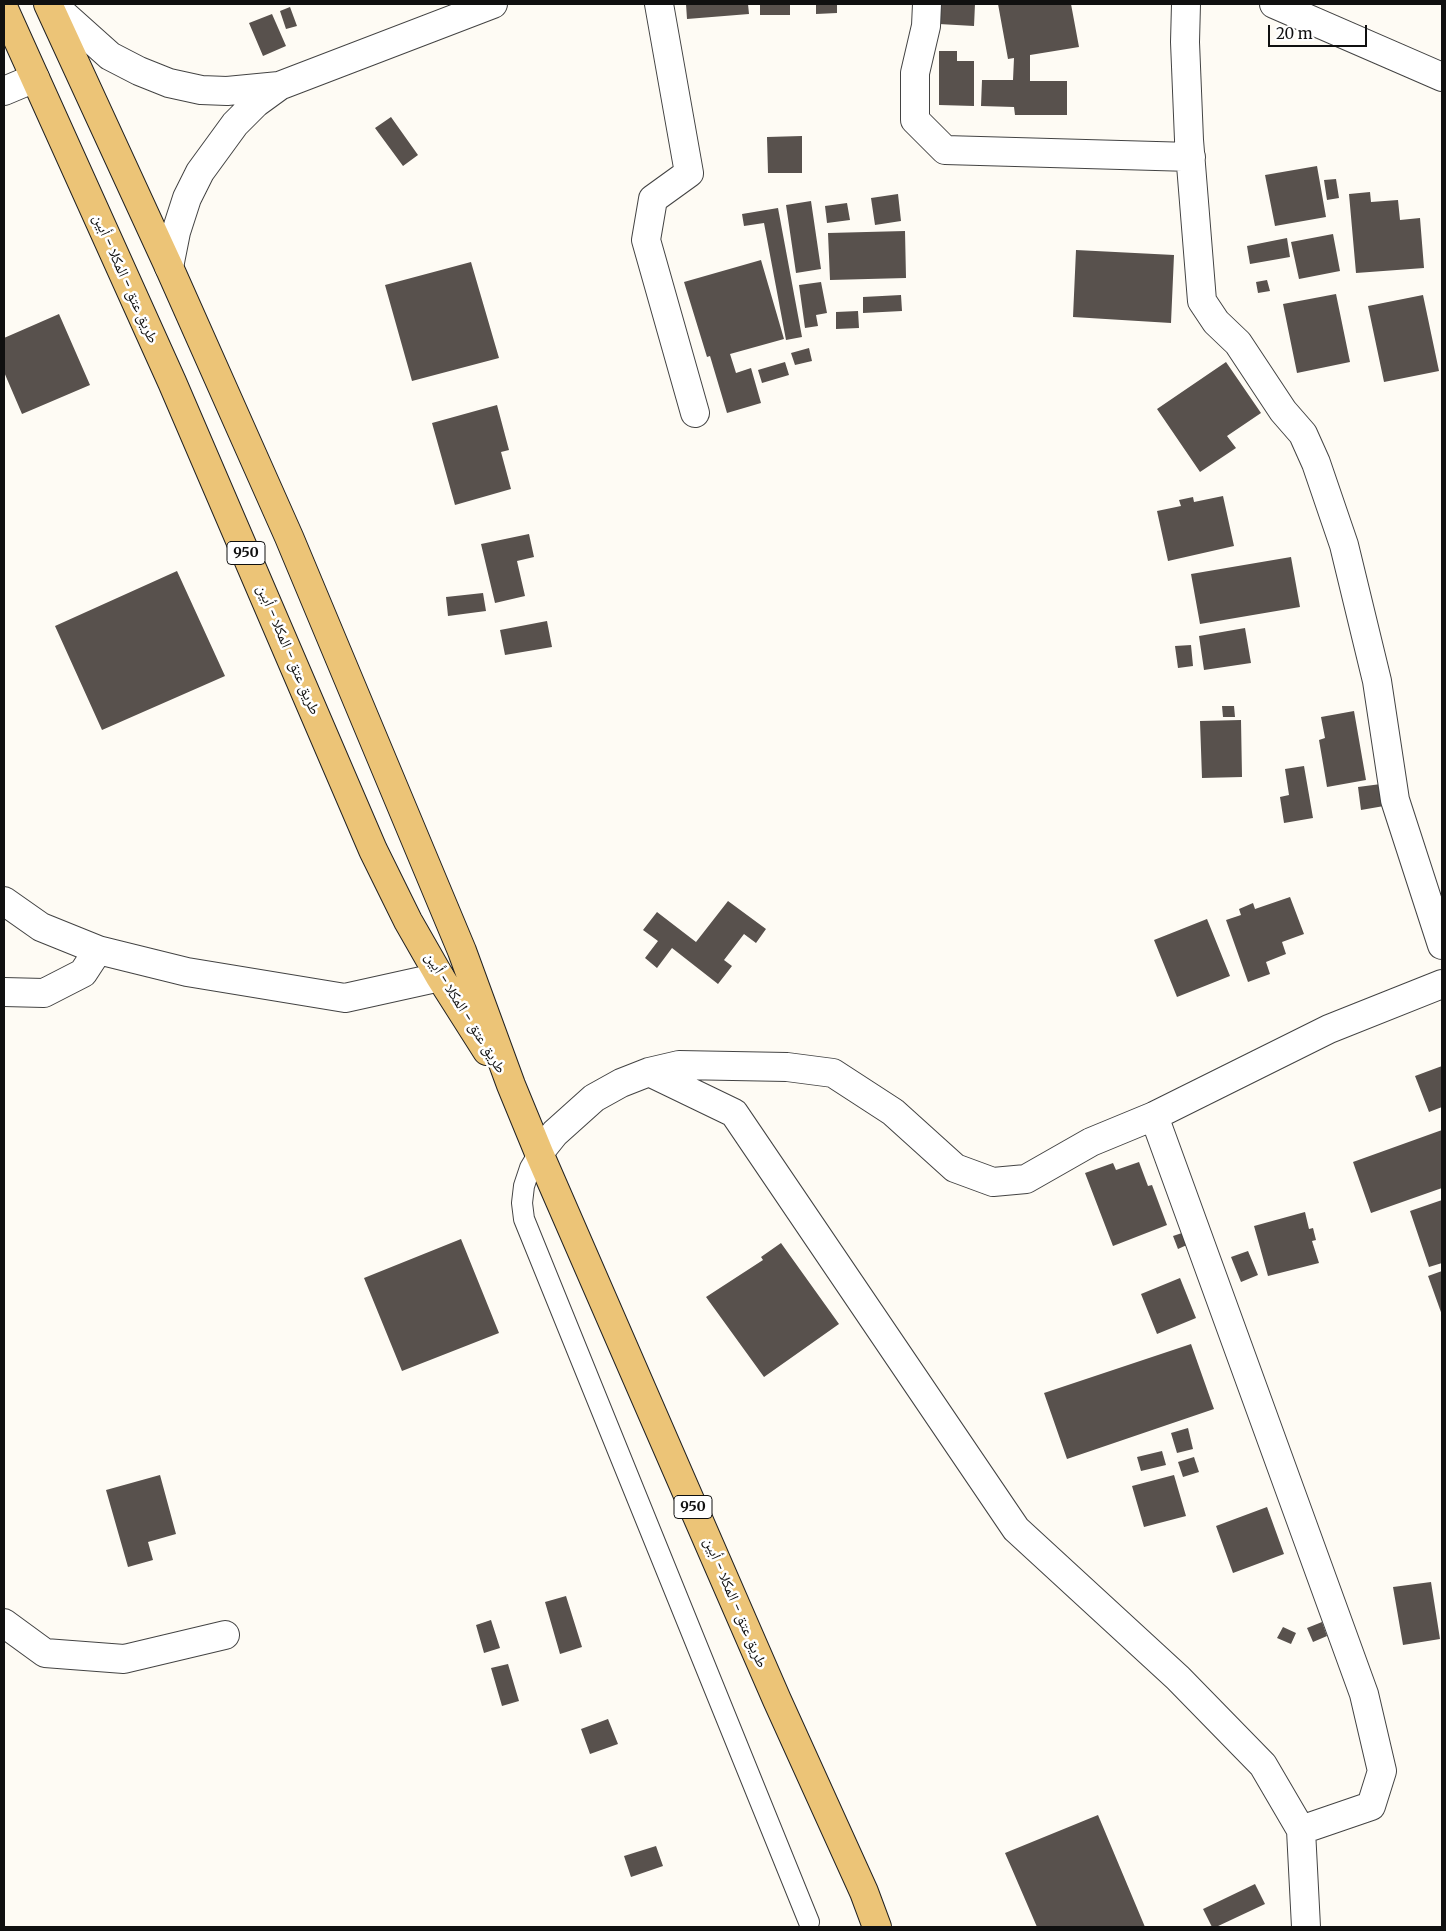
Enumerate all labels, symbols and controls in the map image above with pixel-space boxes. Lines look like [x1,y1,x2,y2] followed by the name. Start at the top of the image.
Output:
[1271,15,1370,47] scale bar
[1276,24,1313,43] text: 20 m
[88,212,162,346] street label: طريق عتق - المكلا - أبين
[227,542,265,564] road number: 950
[252,582,324,718] street label: طريق عتق - المكلا - أبين
[420,949,510,1077] street label: طريق عتق - المكلا - أبين
[674,1495,712,1518] road number: 950
[699,1535,771,1671] street label: طريق عتق - المكلا - أبين

